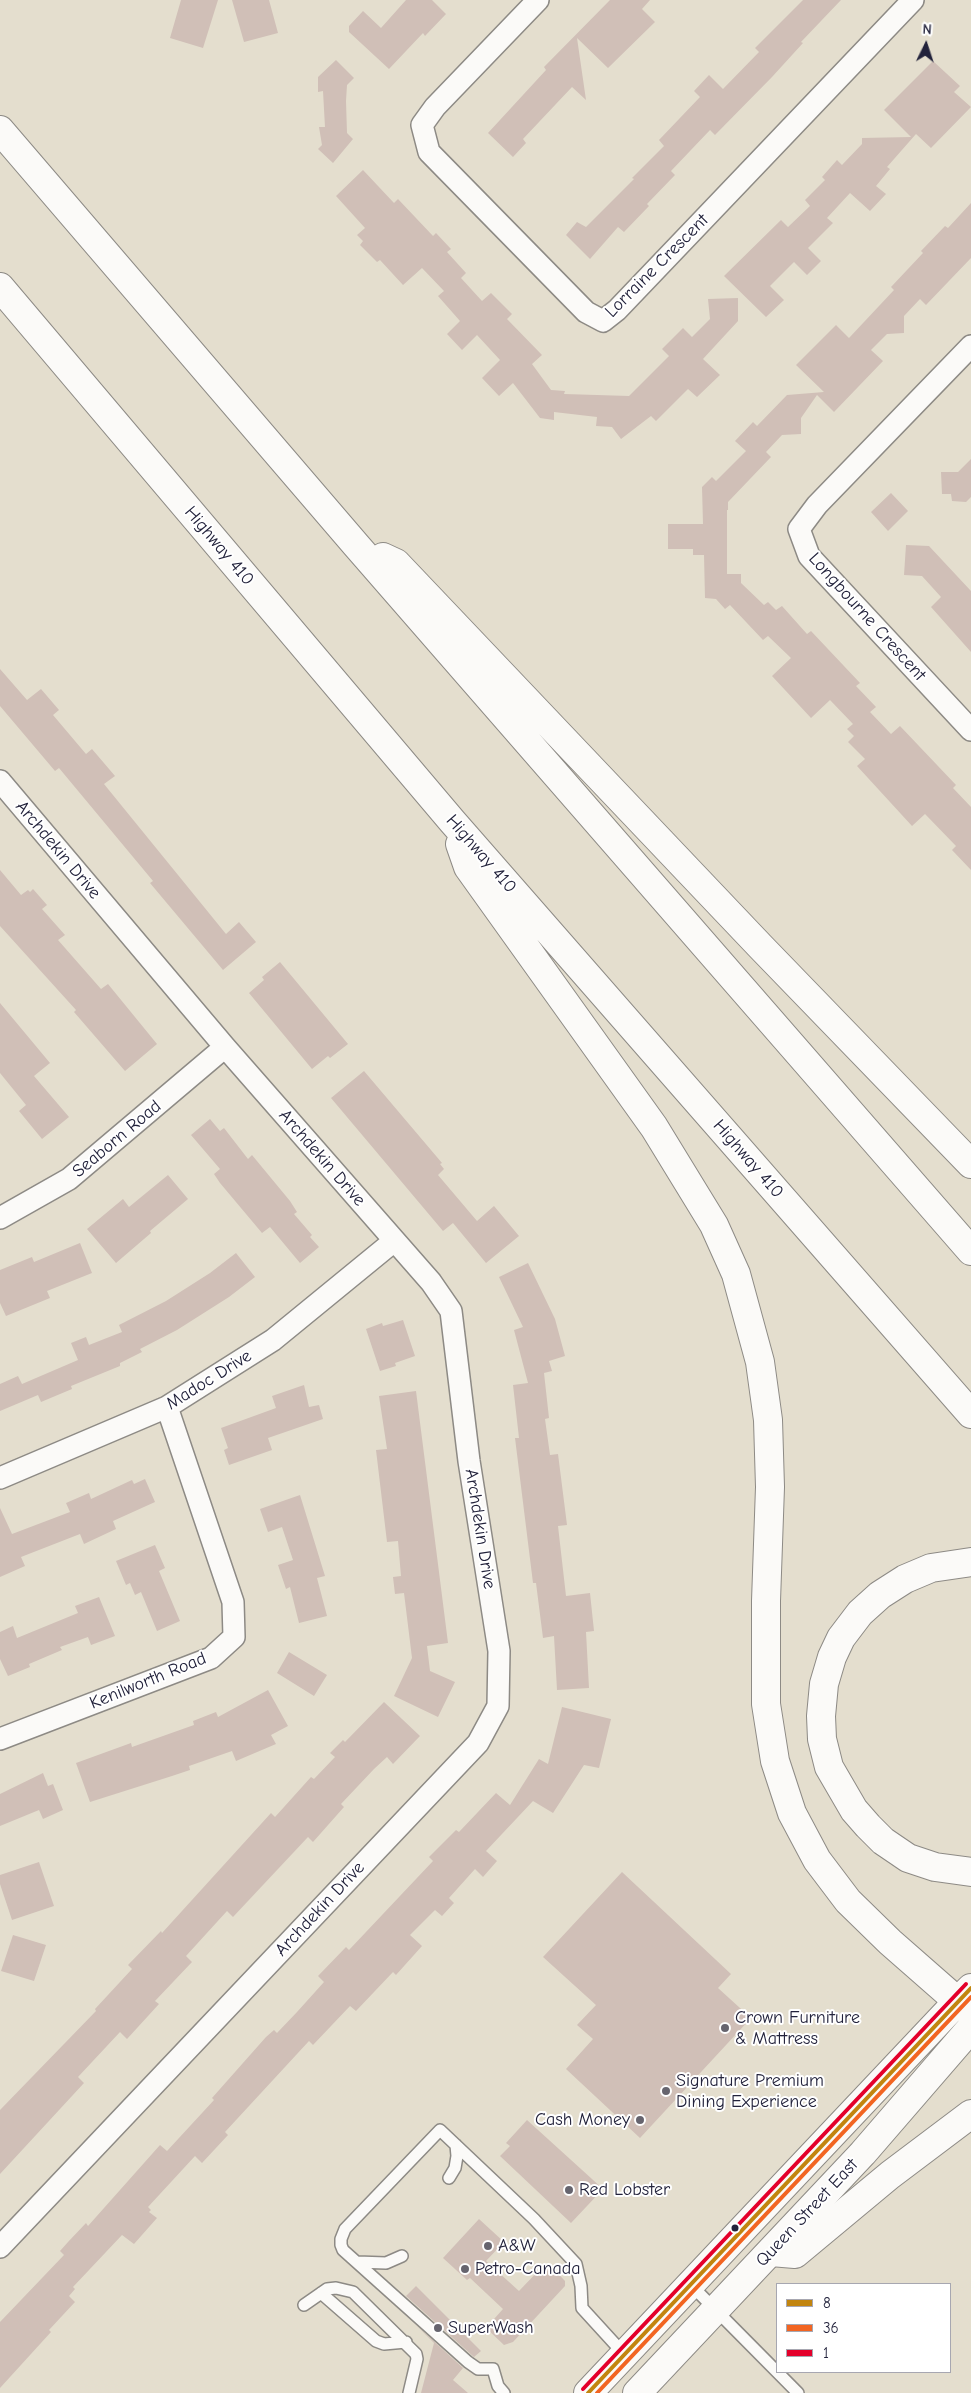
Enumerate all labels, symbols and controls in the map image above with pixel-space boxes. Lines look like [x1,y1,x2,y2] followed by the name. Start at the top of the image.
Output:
[901,20,951,70] north arrow
[922,21,932,38] text: N
[601,210,713,322] street label: Lorraine Crescent
[180,502,258,590] street label: Highway 410
[804,548,930,686] street label: Longbourne Crescent
[11,797,105,903] street label: Archdekin Drive
[441,810,521,898] street label: Highway 410
[68,1096,166,1182] street label: Seaborn Road
[274,1105,370,1211] street label: Archdekin Drive
[708,1115,788,1203] street label: Highway 410
[162,1345,256,1415] street label: Madoc Drive
[460,1467,500,1591] street label: Archdekin Drive
[87,1648,209,1714] street label: Kenilworth Road
[271,1857,369,1961] street label: Archdekin Drive
[735,2007,860,2050] place label: Crown Furniture & Mattress
[719,2022,731,2034] marker: Crown Furniture & Mattress
[676,2070,824,2112] place label: Signature Premium Dining Experience
[660,2085,672,2097] marker: Signature Premium Dining Experience
[535,2109,630,2131] place label: Cash Money
[634,2114,646,2126] marker: Cash Money
[751,2155,863,2271] street label: Queen Street East
[579,2179,670,2201] place label: Red Lobster
[563,2184,575,2196] marker: Red Lobster
[730,2223,740,2233] unlabelled marker
[498,2235,536,2257] place label: A&W
[482,2240,494,2252] marker: A&W
[475,2258,580,2280] place label: Petro-Canada
[459,2263,471,2275] marker: Petro-Canada
[776,2283,951,2373] legend
[823,2294,831,2312] text: 8
[448,2317,534,2339] place label: SuperWash
[823,2319,839,2337] text: 36
[432,2322,444,2334] marker: SuperWash
[823,2344,829,2362] text: 1

